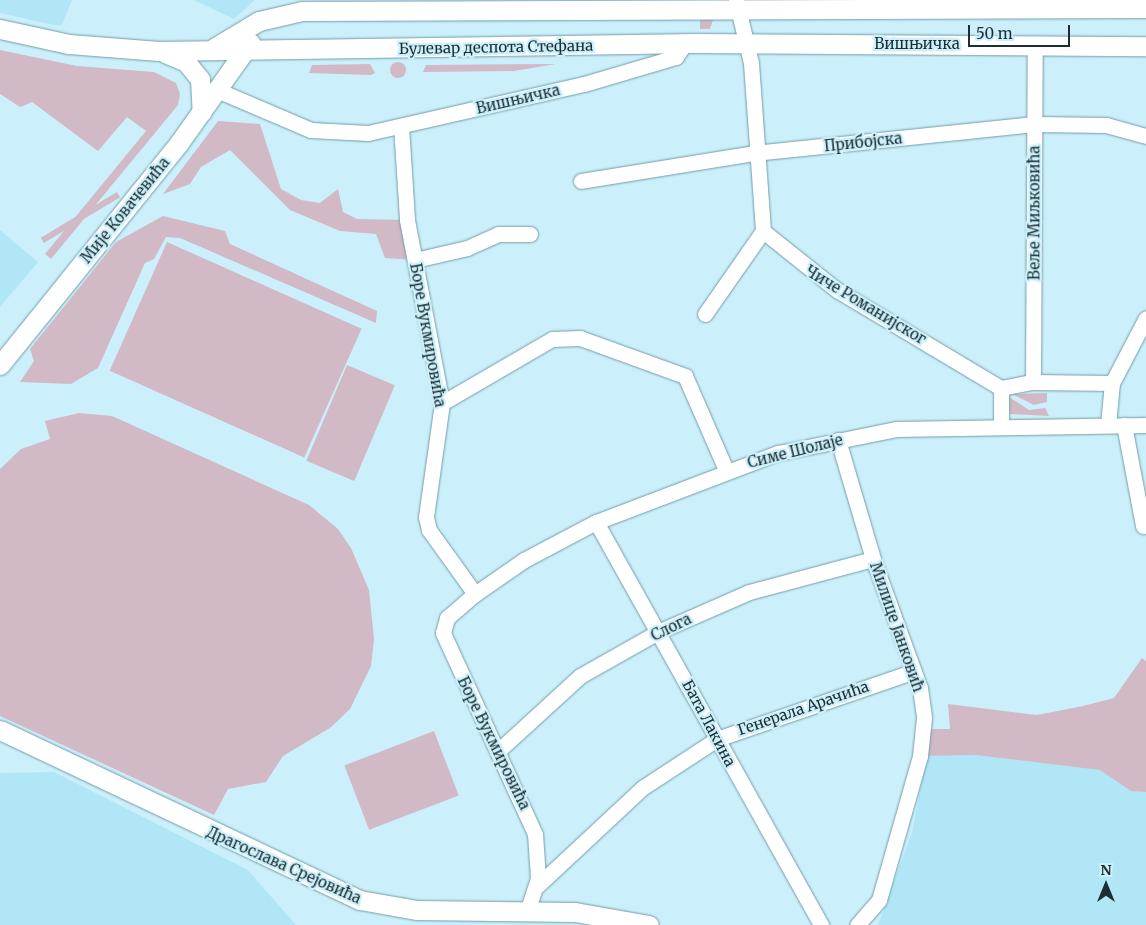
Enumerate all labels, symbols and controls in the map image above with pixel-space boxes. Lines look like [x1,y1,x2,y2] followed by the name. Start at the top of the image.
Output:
[971,15,1074,47] scale bar
[976,24,1013,43] text: 50 m
[874,35,960,53] street label: Вишњичка
[399,36,593,58] street label: Булевар деспота Стефана
[474,81,562,117] street label: Вишњичка
[823,129,903,155] street label: Прибојска
[1025,146,1043,280] street label: Веље Миљковића
[77,153,173,267] street label: Мије Ковачевића
[406,262,450,408] street label: Боре Вукмировића
[802,262,930,348] street label: Чиче Романијског
[746,430,844,472] street label: Симе Шолаје
[866,560,928,694] street label: Милице Јанковић
[648,610,694,644] street label: Слога
[454,673,534,813] street label: Боре Вукмировића
[679,677,739,769] street label: Бата Лакина
[735,677,871,739] street label: Генерала Арачића
[204,823,364,907] street label: Драгослава Срејовића
[1081,860,1131,910] north arrow
[1100,861,1112,879] text: N

